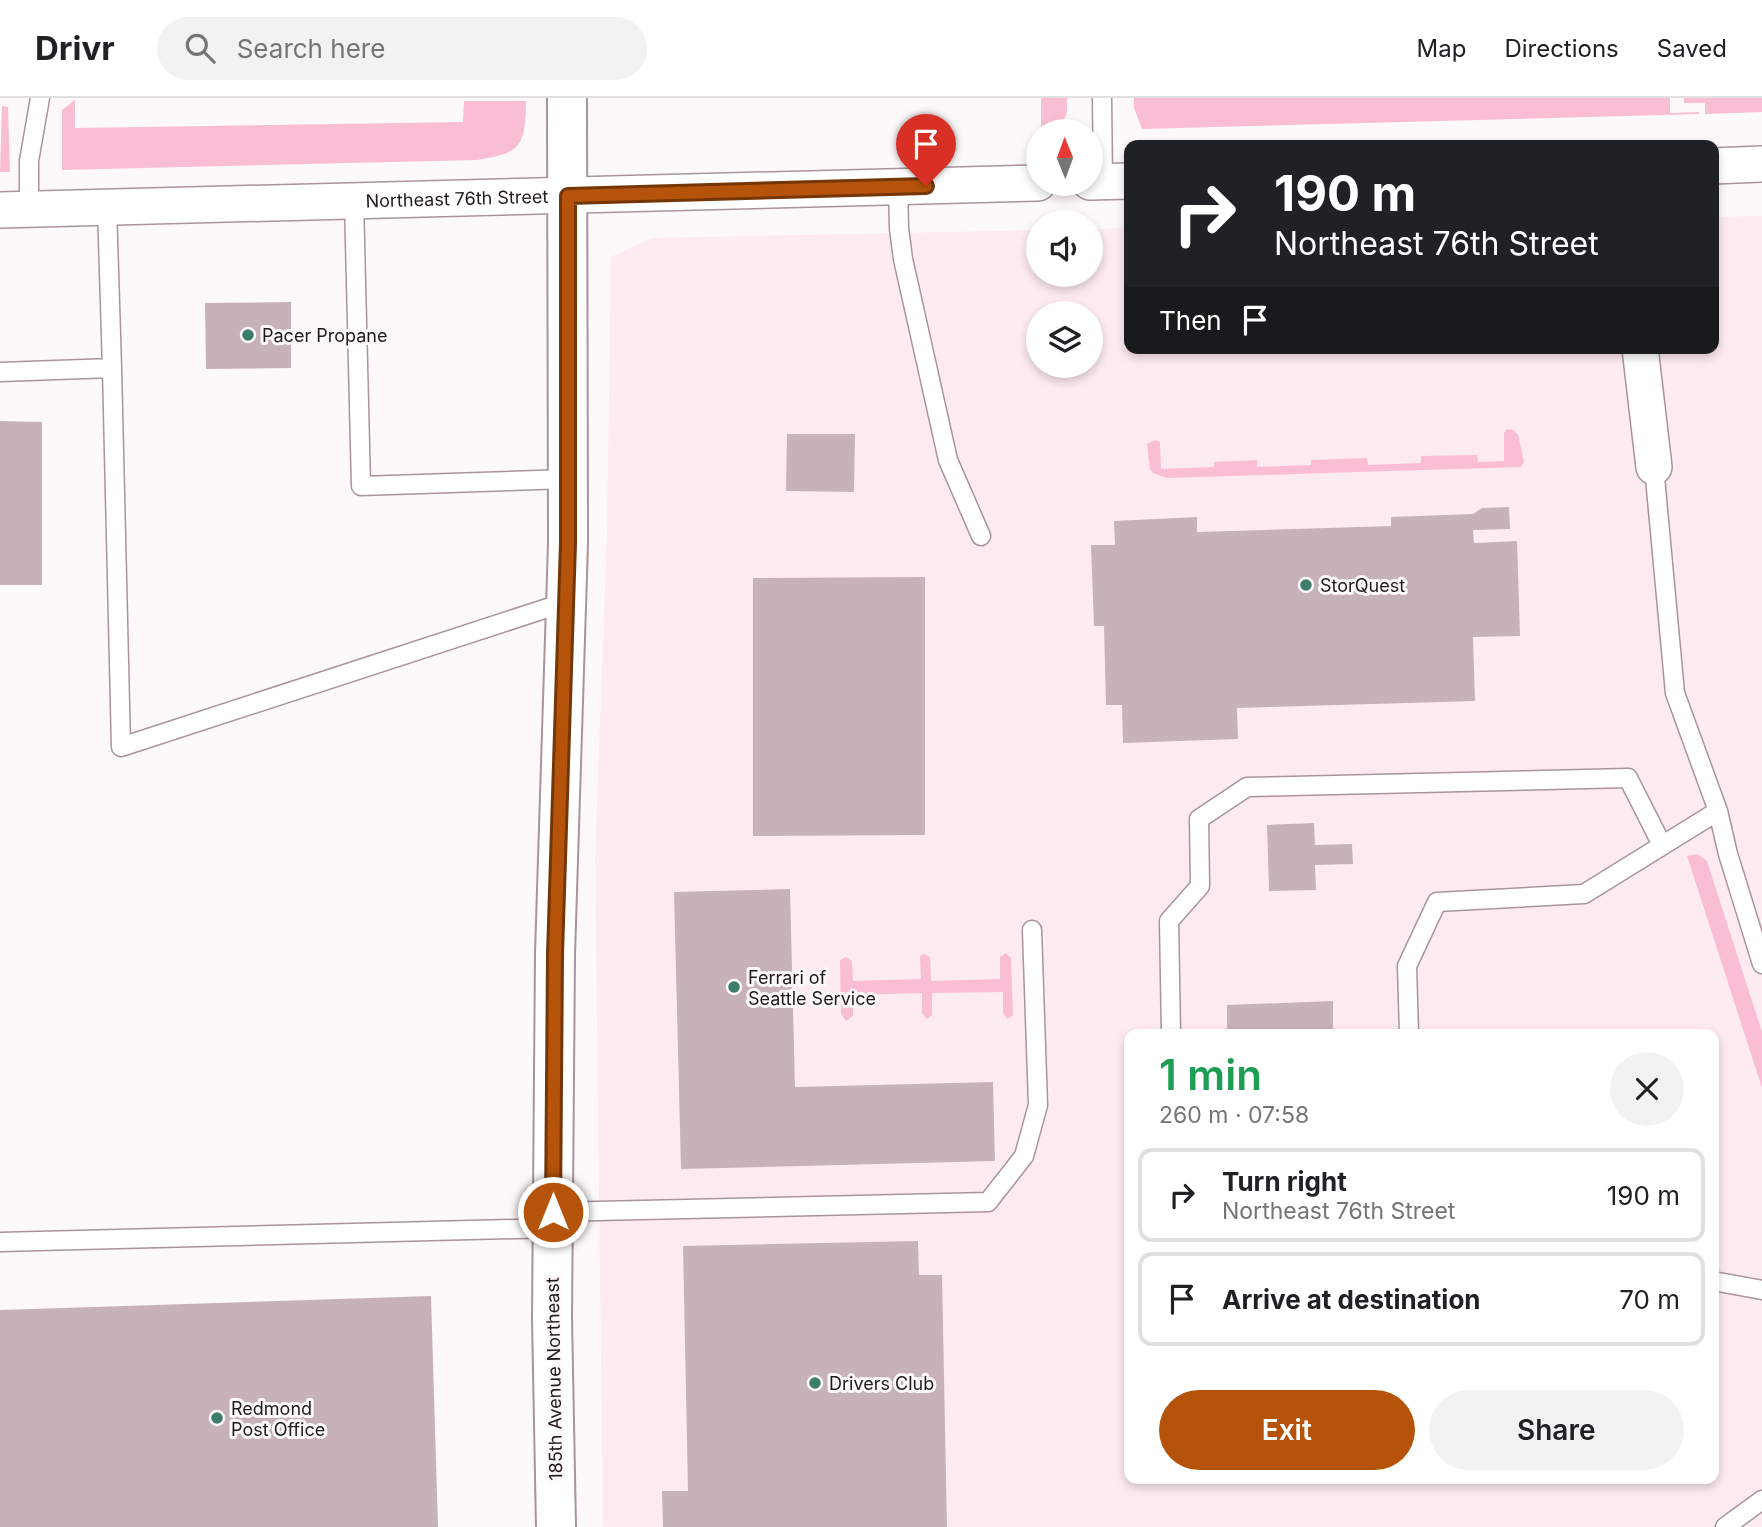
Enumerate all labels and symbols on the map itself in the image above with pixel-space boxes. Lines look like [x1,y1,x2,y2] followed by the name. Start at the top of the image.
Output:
[896,114,956,186] pin
[1026,119,1102,196] north arrow
[365,185,549,211] street label: Northeast 76th Street
[262,325,387,346] place label: Pacer Propane
[240,327,256,343] marker: Pacer Propane
[1320,575,1405,596] place label: StorQuest
[1298,577,1314,593] marker: StorQuest
[748,967,876,1009] place label: Ferrari of Seattle Service
[726,979,742,995] marker: Ferrari of Seattle Service
[516,1175,590,1249] position arrow
[542,1277,566,1481] street label: 185th Avenue Northeast
[829,1373,934,1394] place label: Drivers Club
[807,1375,823,1391] marker: Drivers Club
[231,1398,325,1440] place label: Redmond Post Office
[209,1410,225,1426] marker: Redmond Post Office

